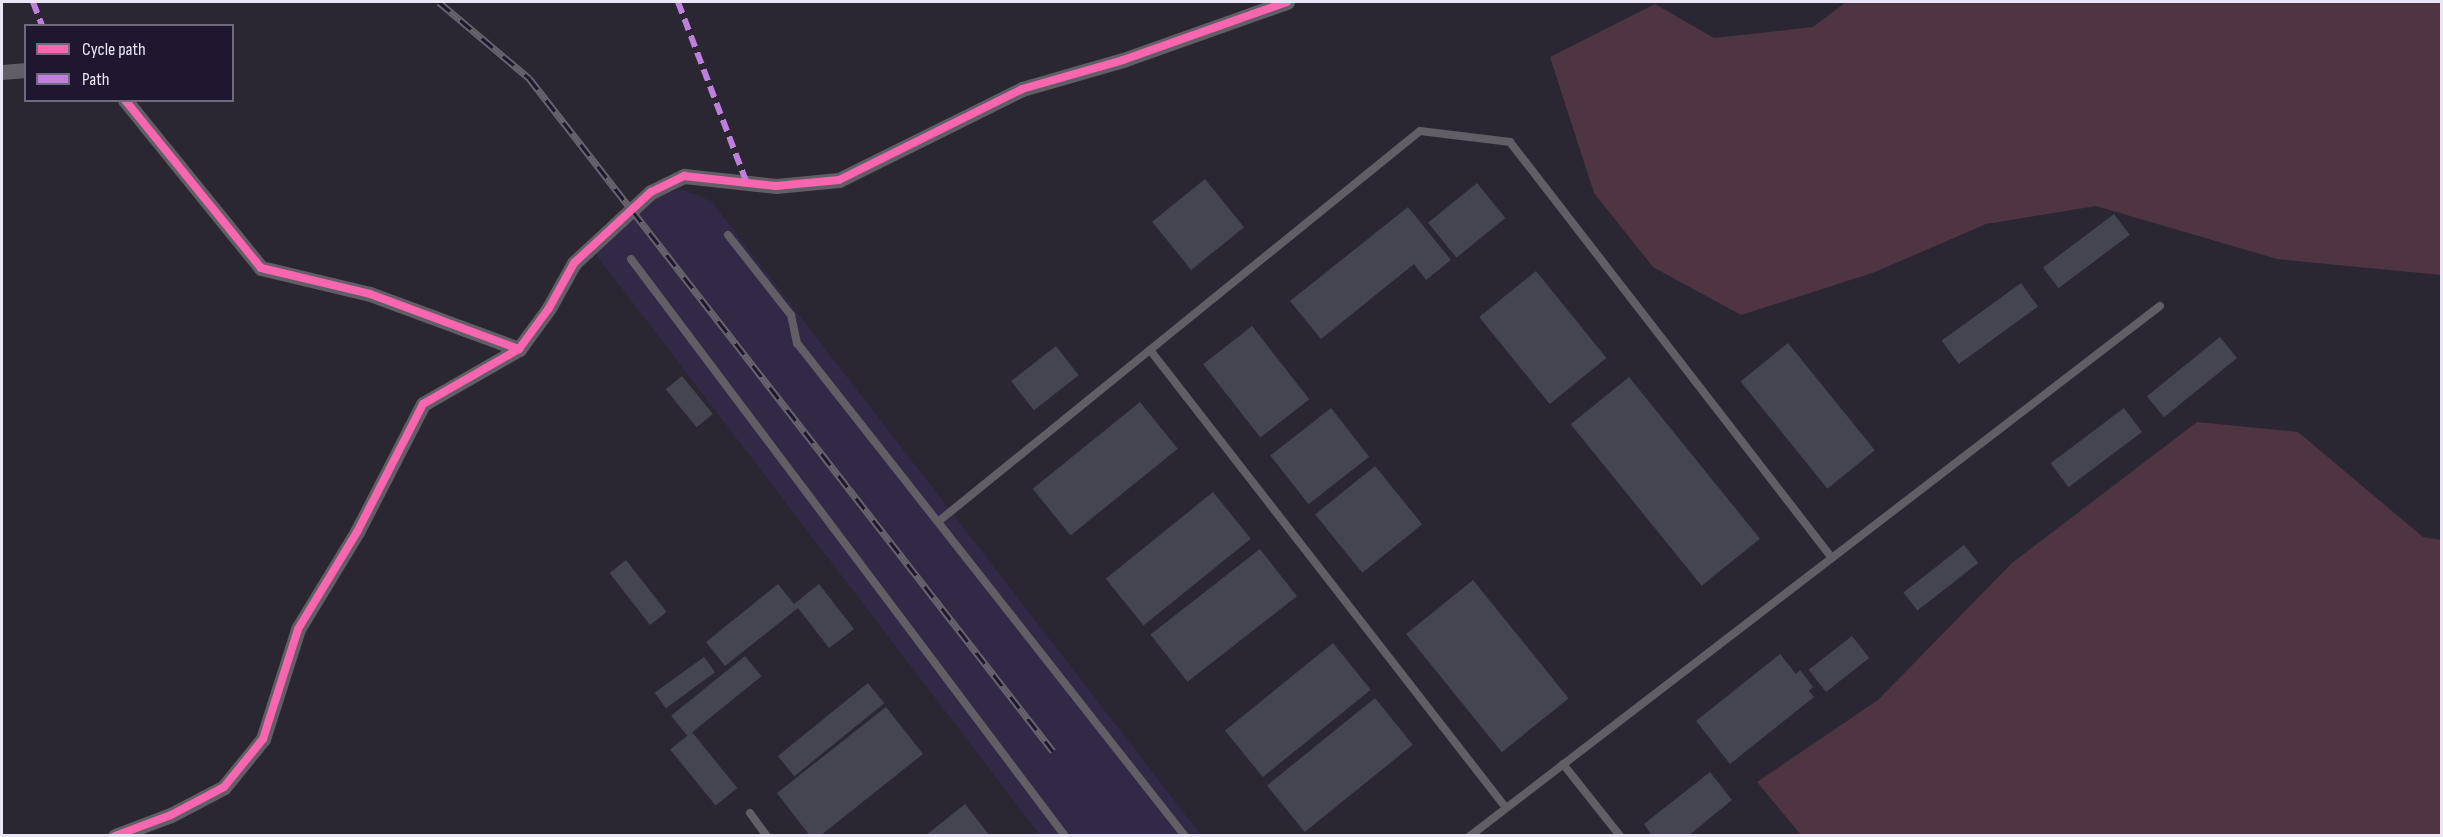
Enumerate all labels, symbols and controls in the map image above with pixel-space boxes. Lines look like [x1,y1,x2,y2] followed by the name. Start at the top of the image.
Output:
[24,24,234,102] legend
[82,39,146,60] text: Cycle path
[82,69,110,90] text: Path

